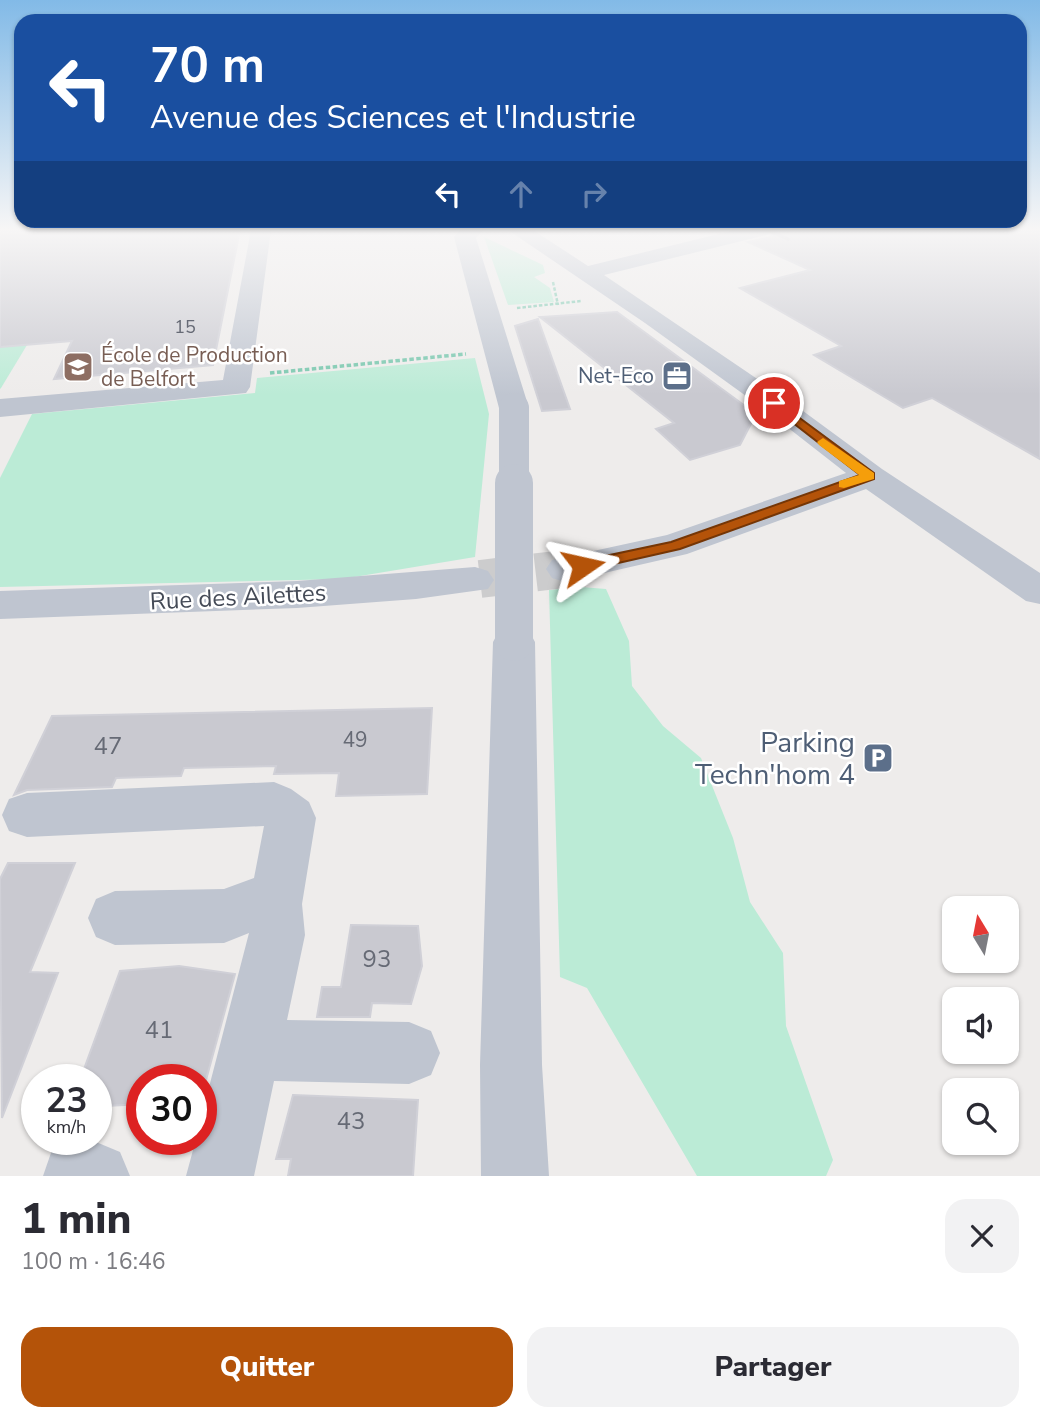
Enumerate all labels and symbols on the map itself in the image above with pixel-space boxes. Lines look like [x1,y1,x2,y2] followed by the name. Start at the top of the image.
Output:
[174,315,196,339] house number: 15
[101,341,288,393] place label: École de Production de Belfort
[61,350,95,384] school or university icon: École de Production de Belfort
[660,359,694,393] office icon: Net-Eco
[578,362,654,390] place label: Net-Eco
[744,373,804,433] pin
[546,529,620,603] position arrow
[149,576,327,618] street label: Rue des Ailettes
[695,724,855,794] place label: Parking Techn'hom 4
[342,726,368,754] house number: 49
[94,730,122,762] house number: 47
[861,741,895,775] parking icon: Parking Techn'hom 4
[942,896,1018,973] north arrow
[363,943,391,975] house number: 93
[145,1014,173,1046] house number: 41
[126,1064,217,1155] speed limit sign: 30
[337,1105,365,1137] house number: 43

